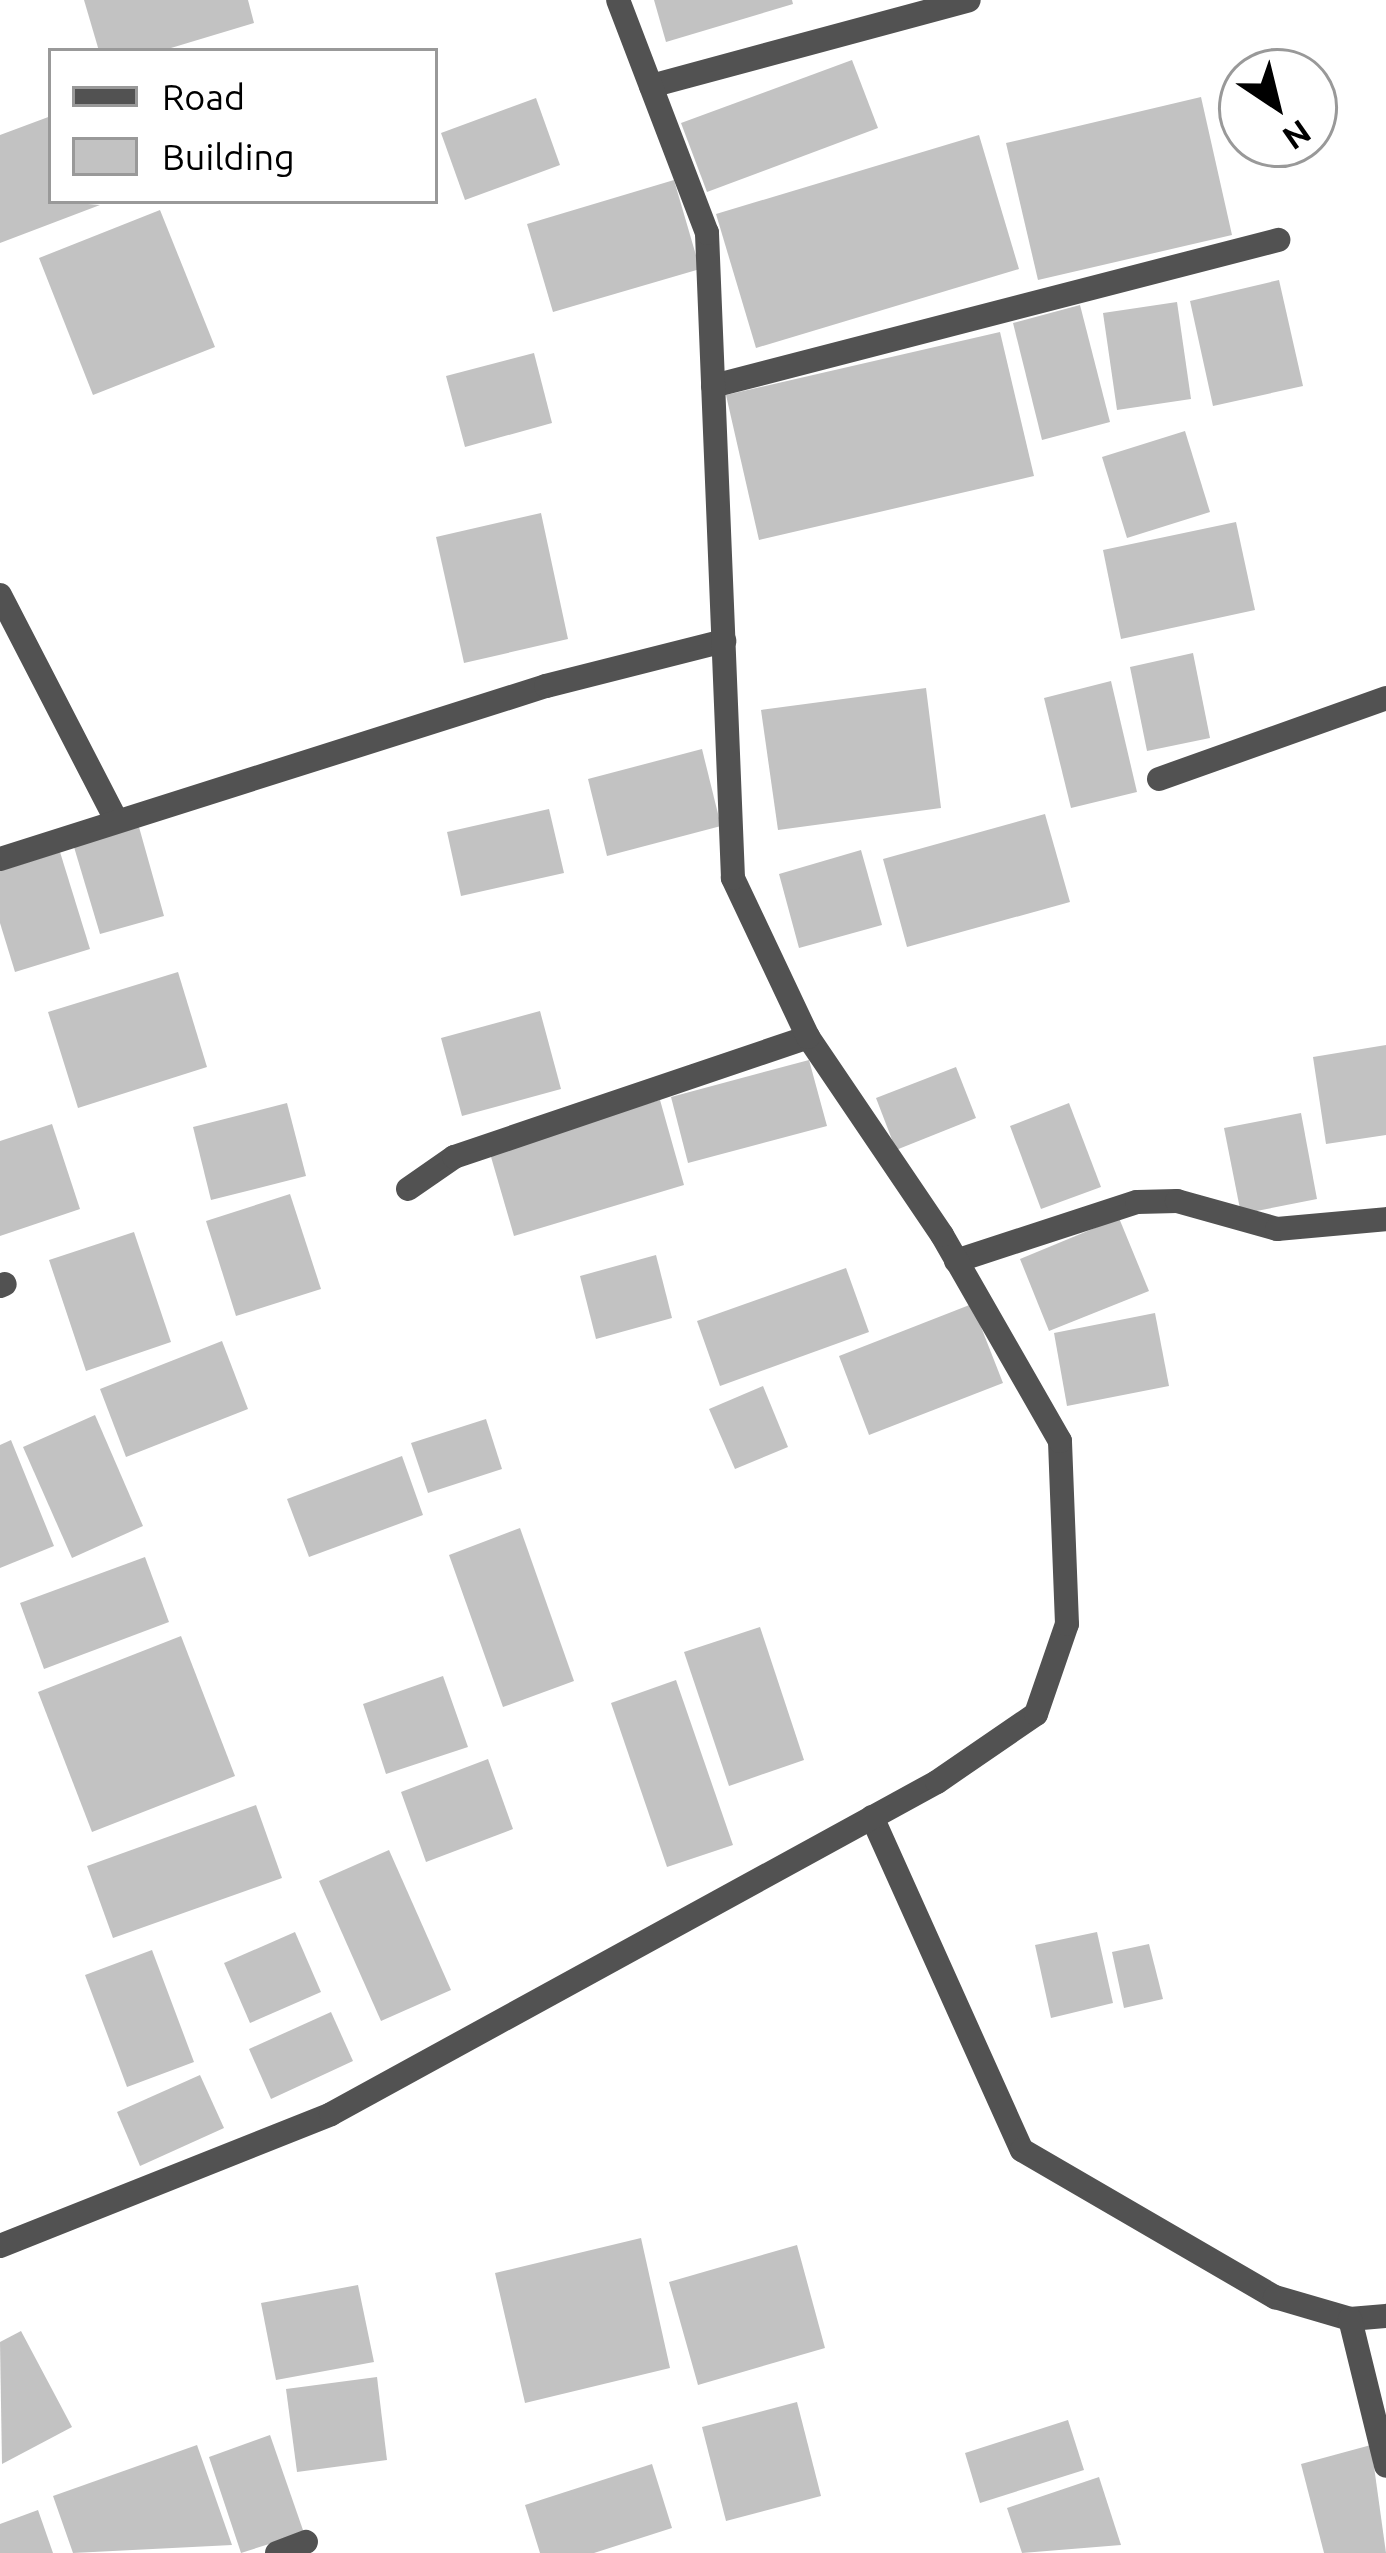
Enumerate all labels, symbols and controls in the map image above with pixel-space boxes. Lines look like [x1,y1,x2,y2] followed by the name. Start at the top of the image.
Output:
[48,48,438,204] legend
[1218,48,1338,168] north arrow
[162,76,245,117] text: Road
[1277,113,1318,158] text: N
[162,136,295,177] text: Building

